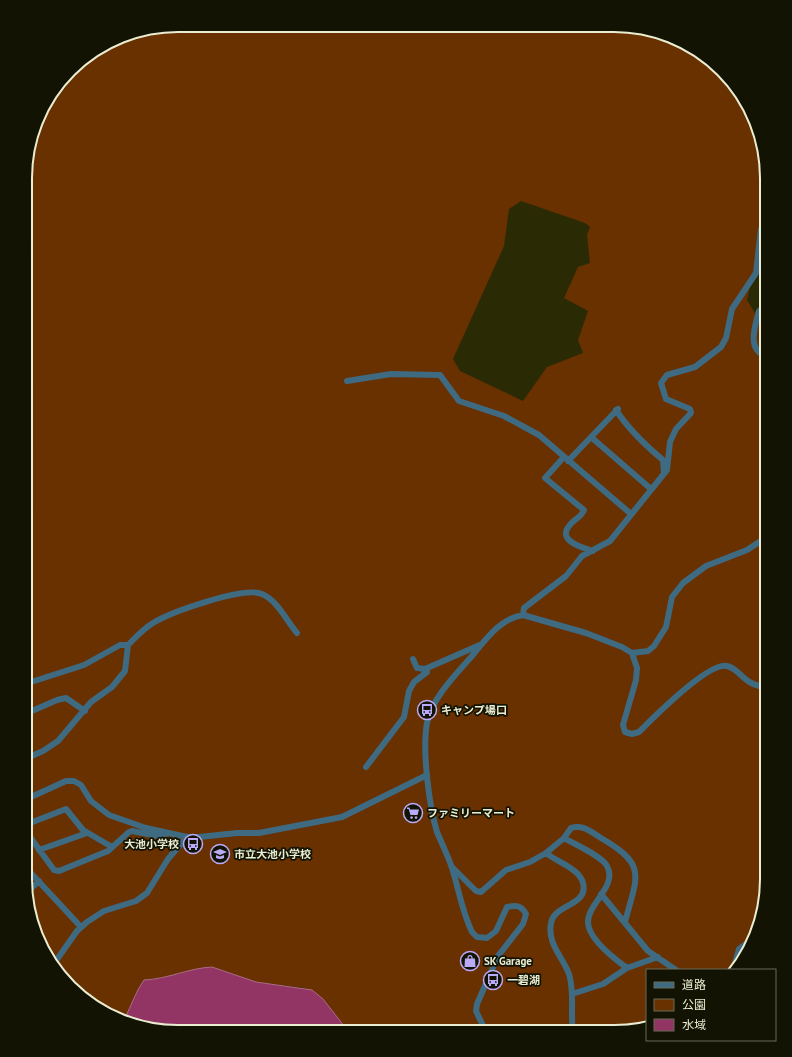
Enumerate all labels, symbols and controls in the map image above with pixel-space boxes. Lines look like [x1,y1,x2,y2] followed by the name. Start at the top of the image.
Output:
[416,699,438,721] bus stop icon: キャンプ場口
[441,703,507,717] place label: キャンプ場口
[402,802,424,824] supermarket icon: ファミリーマート
[427,806,515,820] place label: ファミリーマート
[182,833,204,855] bus stop icon: 大池小学校
[124,837,179,851] place label: 大池小学校
[209,843,231,865] school or university icon: 市立大池小学校
[234,847,311,861] place label: 市立大池小学校
[459,950,481,972] shop icon: SK Garage
[484,954,532,968] place label: SK Garage
[482,969,504,991] bus stop icon: 一碧湖
[646,969,776,1041] legend
[507,973,540,987] place label: 一碧湖
[682,977,706,992] text: 道路
[682,997,706,1012] text: 公園
[682,1017,706,1032] text: 水域

